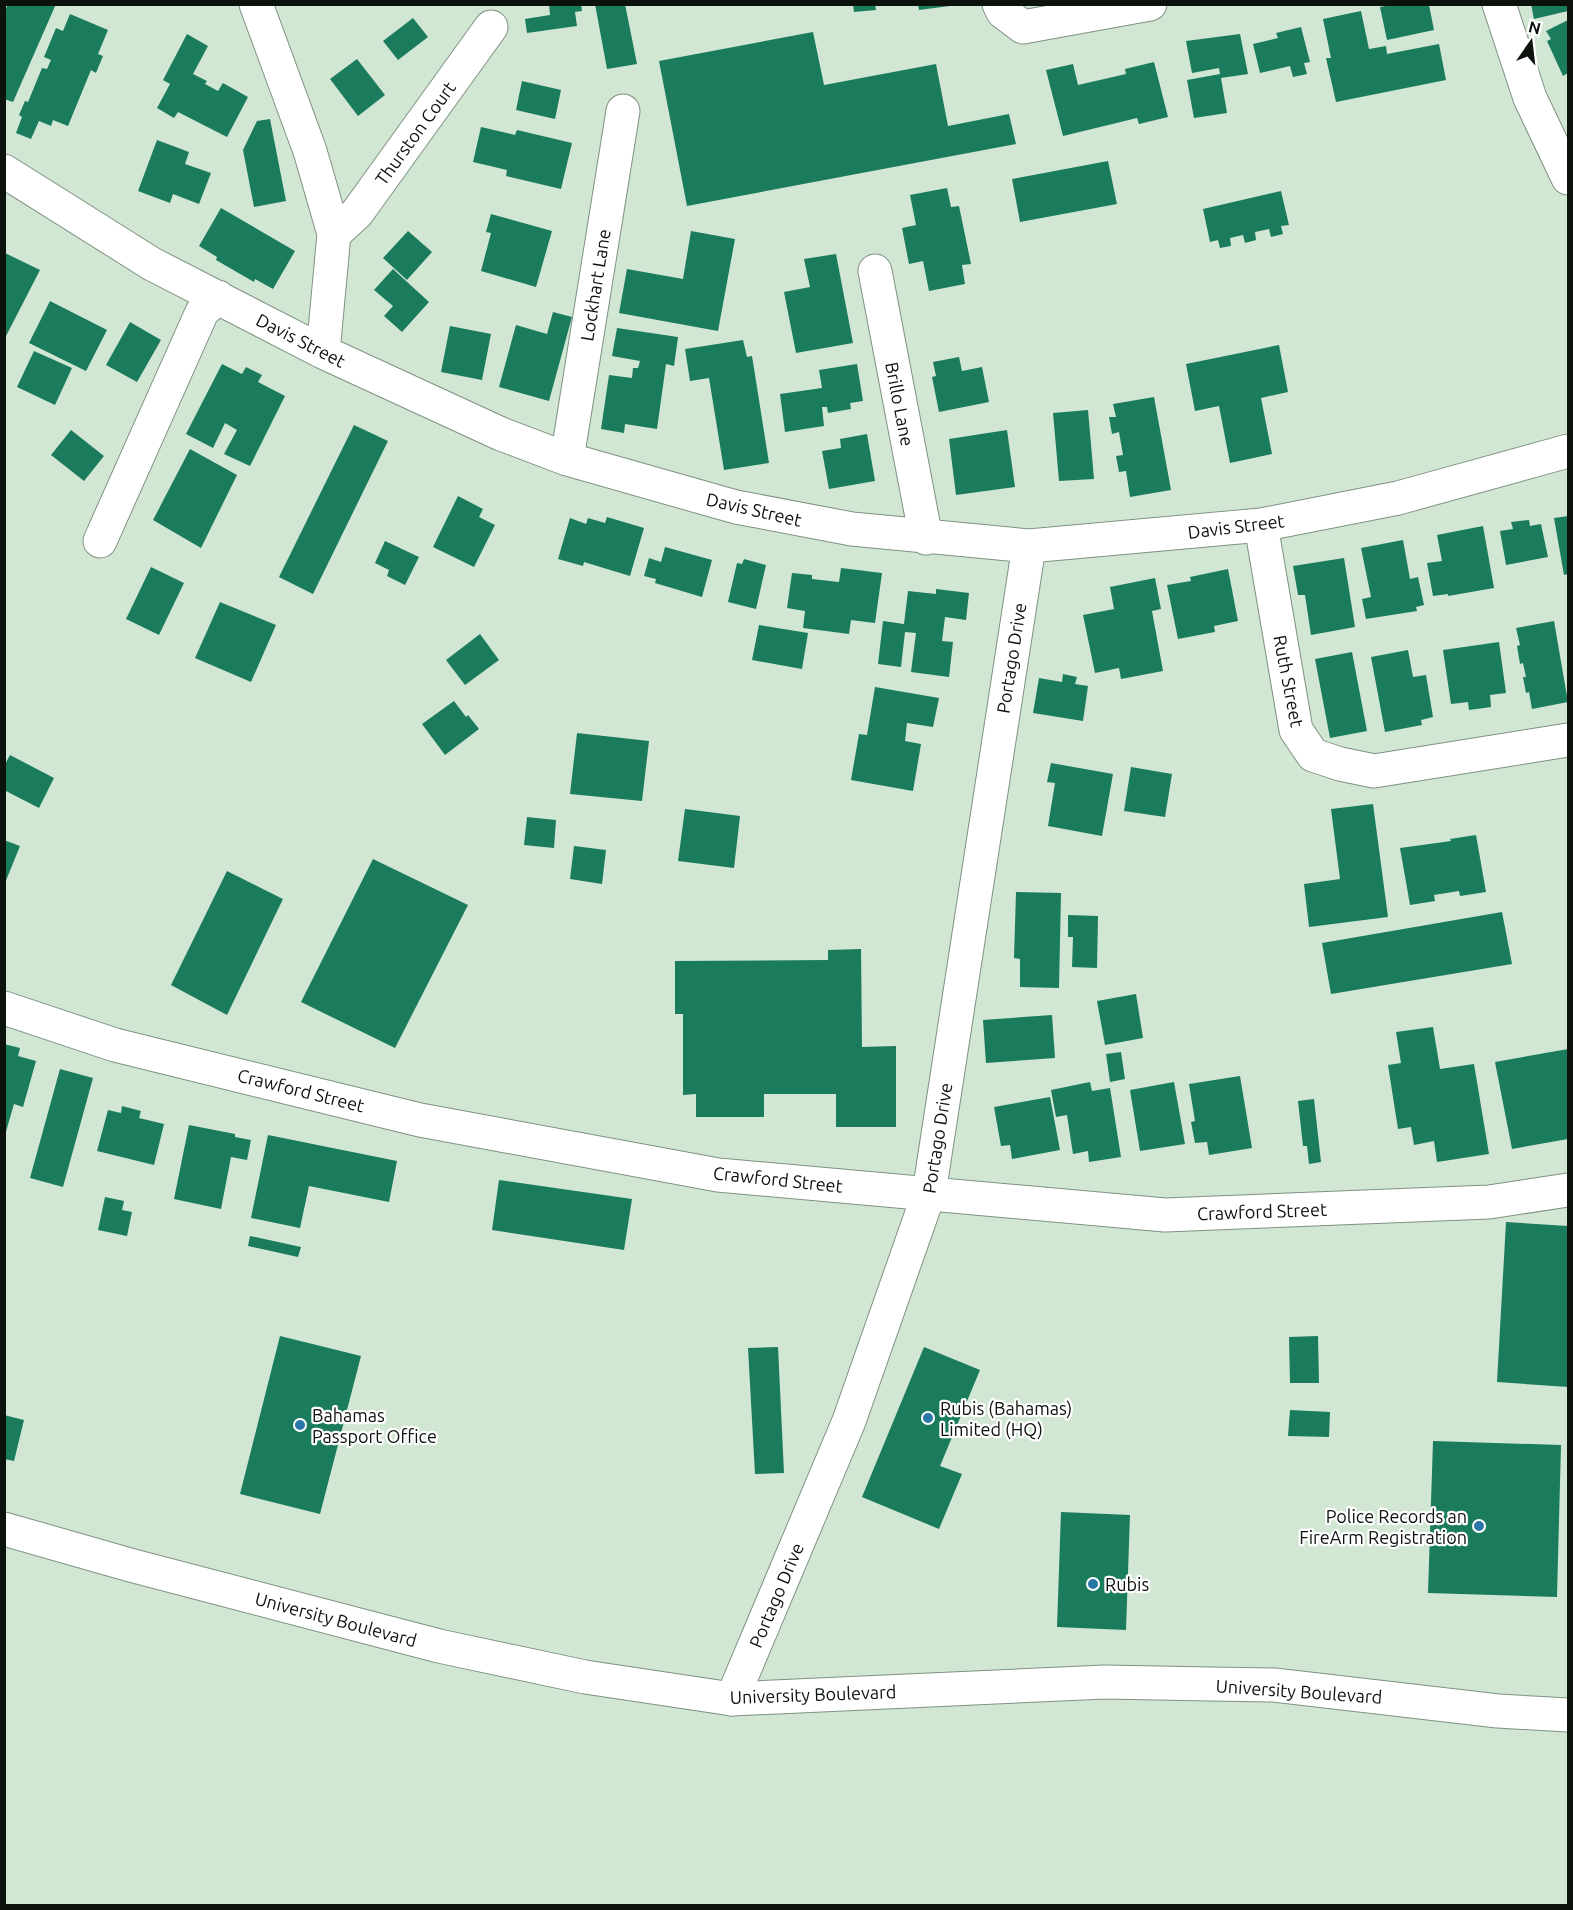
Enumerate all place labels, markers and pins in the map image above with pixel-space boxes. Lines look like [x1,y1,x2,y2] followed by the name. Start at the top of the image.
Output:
[940,1398,1072,1440] place label: Rubis (Bahamas) Limited (HQ)
[312,1405,437,1446] place label: Bahamas Passport Office
[921,1411,935,1425] marker: Rubis (Bahamas) Limited (HQ)
[293,1418,307,1432] marker: Bahamas Passport Office
[1299,1506,1467,1547] place label: Police Records an FireArm Registration
[1472,1519,1486,1533] marker: Police Records an FireArm Registration
[1105,1574,1149,1594] place label: Rubis
[1086,1577,1100,1591] marker: Rubis

